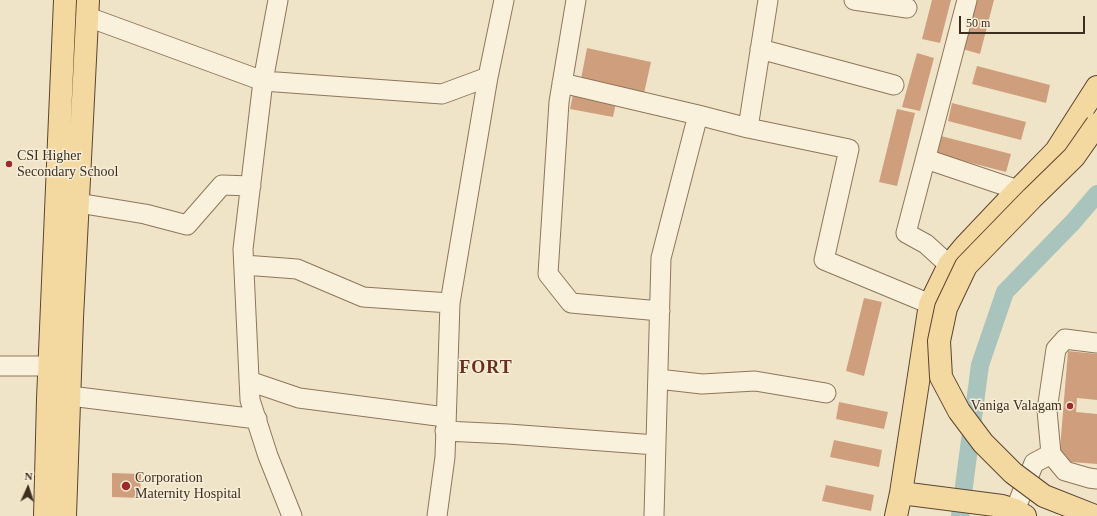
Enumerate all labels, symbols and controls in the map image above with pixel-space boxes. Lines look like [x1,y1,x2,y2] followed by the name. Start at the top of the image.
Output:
[961,8,1087,34] scale bar
[966,16,990,30] text: 50 m
[17,148,133,180] place label: CSI Higher Secondary School
[4,159,14,169] marker: CSI Higher Secondary School
[461,357,511,379] district label: FORT
[957,398,1062,414] place label: Vaniga Valagam
[1065,401,1075,411] marker: Vaniga Valagam
[8,468,48,508] north arrow
[24,470,33,482] text: N
[135,470,257,502] place label: Corporation Maternity Hospital
[120,480,132,492] marker: Corporation Maternity Hospital

